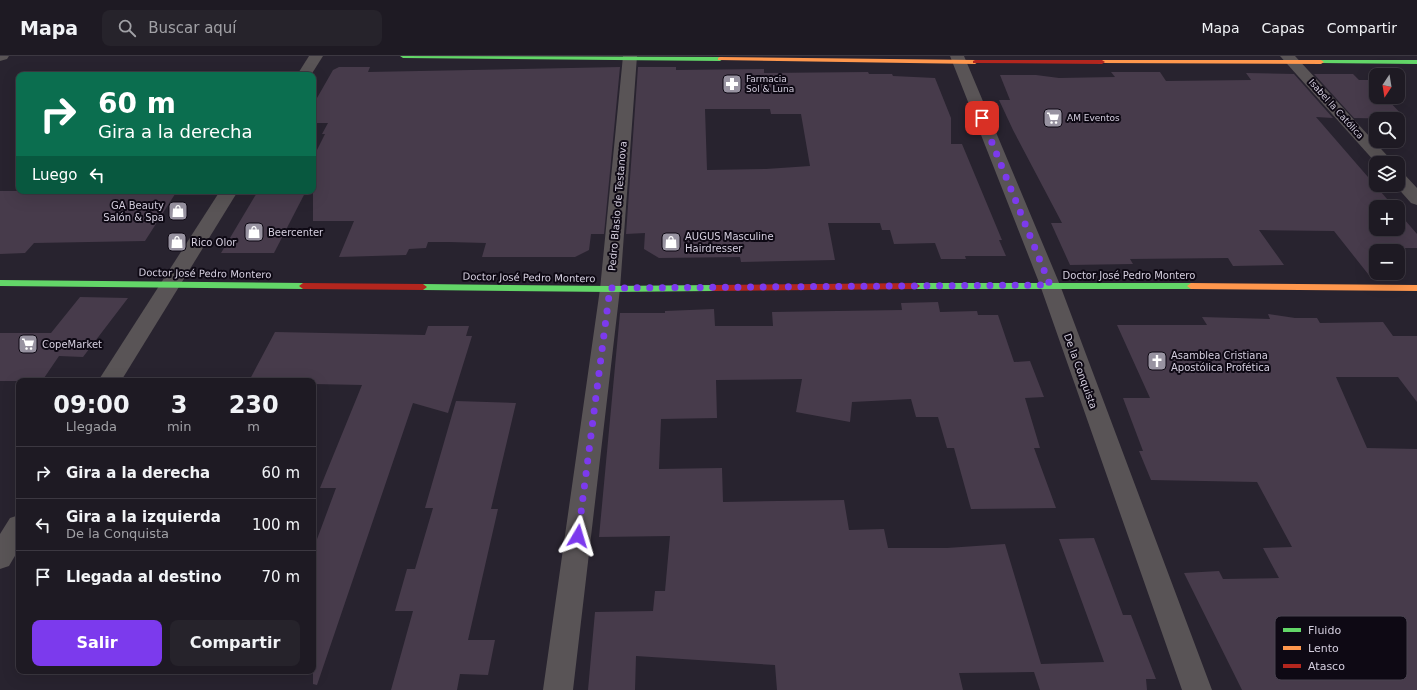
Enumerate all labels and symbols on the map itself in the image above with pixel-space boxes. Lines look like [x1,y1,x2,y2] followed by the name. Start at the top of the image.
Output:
[1369,68,1405,104] north arrow
[721,73,743,95] pharmacy icon: Farmacia Sol & Luna
[746,74,794,94] place label: Farmacia Sol & Luna
[1307,77,1365,141] street label: Isabel la Católica
[965,101,999,135] pin
[1042,107,1064,129] supermarket icon: AM Eventos
[1067,113,1120,123] place label: AM Eventos
[606,141,629,271] street label: Pedro Blasio de Testanova
[103,200,164,223] place label: GA Beauty Salón & Spa
[167,200,189,222] shop icon: GA Beauty Salón & Spa
[243,221,265,243] shop icon: Beercenter
[268,227,324,238] place label: Beercenter
[166,231,188,253] shop icon: Rico Olor
[660,231,682,253] shop icon: AUGUS Masculine Hairdresser
[685,231,774,254] place label: AUGUS Masculine Hairdresser
[191,237,237,248] place label: Rico Olor
[139,267,271,280] street label: Doctor José Pedro Montero
[1063,270,1195,281] street label: Doctor José Pedro Montero
[463,271,595,284] street label: Doctor José Pedro Montero
[1062,332,1099,410] street label: De la Conquista
[17,333,39,355] supermarket icon: CopeMarket
[42,339,102,350] place label: CopeMarket
[1146,350,1168,372] church icon: Asamblea Cristiana Apostólica Profética
[1171,350,1270,373] place label: Asamblea Cristiana Apostólica Profética
[557,515,599,557] position arrow
[1275,616,1407,680] legend
[1308,624,1341,637] text: Fluido
[1308,642,1339,655] text: Lento
[1308,660,1345,673] text: Atasco

